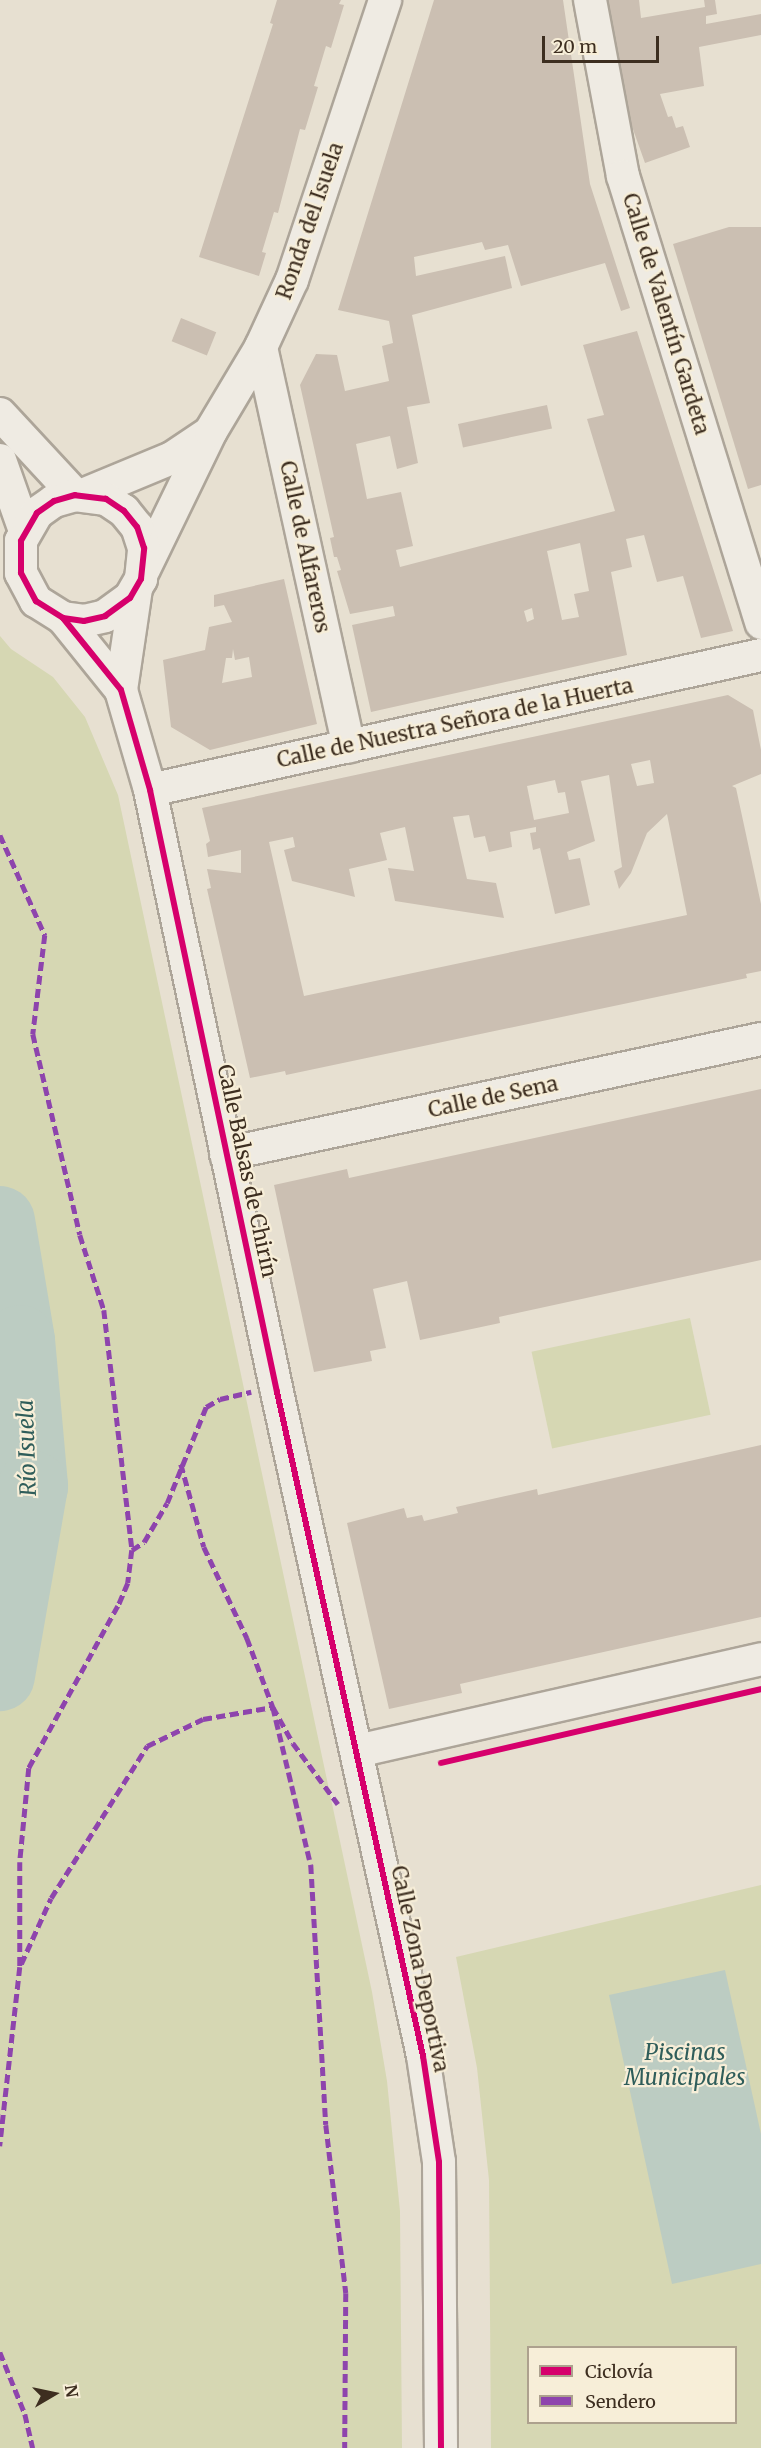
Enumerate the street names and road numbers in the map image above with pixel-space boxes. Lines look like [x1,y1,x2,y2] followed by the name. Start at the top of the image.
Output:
[271,139,349,303] street label: Ronda del Isuela
[617,190,715,438] street label: Calle de Valentín Gardeta
[274,459,336,635] street label: Calle de Alfareros
[275,673,635,773] street label: Calle de Nuestra Señora de la Huerta
[212,1062,282,1280] street label: Calle Balsas de Chirín
[426,1071,560,1123] street label: Calle de Sena
[386,1863,454,2075] street label: Calle Zona Deportiva

